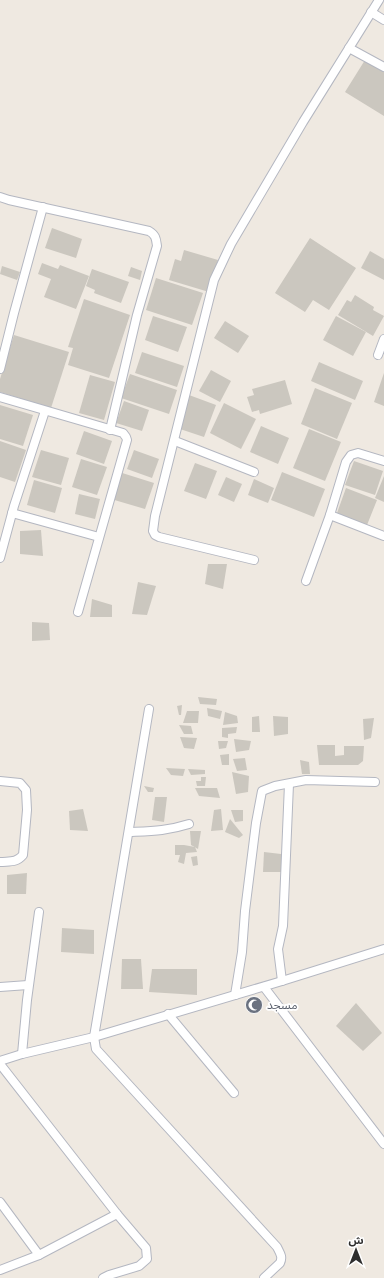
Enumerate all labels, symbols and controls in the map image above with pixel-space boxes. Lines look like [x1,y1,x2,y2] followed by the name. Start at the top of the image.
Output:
[244,995,264,1015] mosque icon: مسجد
[267,998,298,1012] place label: مسجد
[336,1230,376,1270] north arrow
[348,1234,364,1247] text: ش

